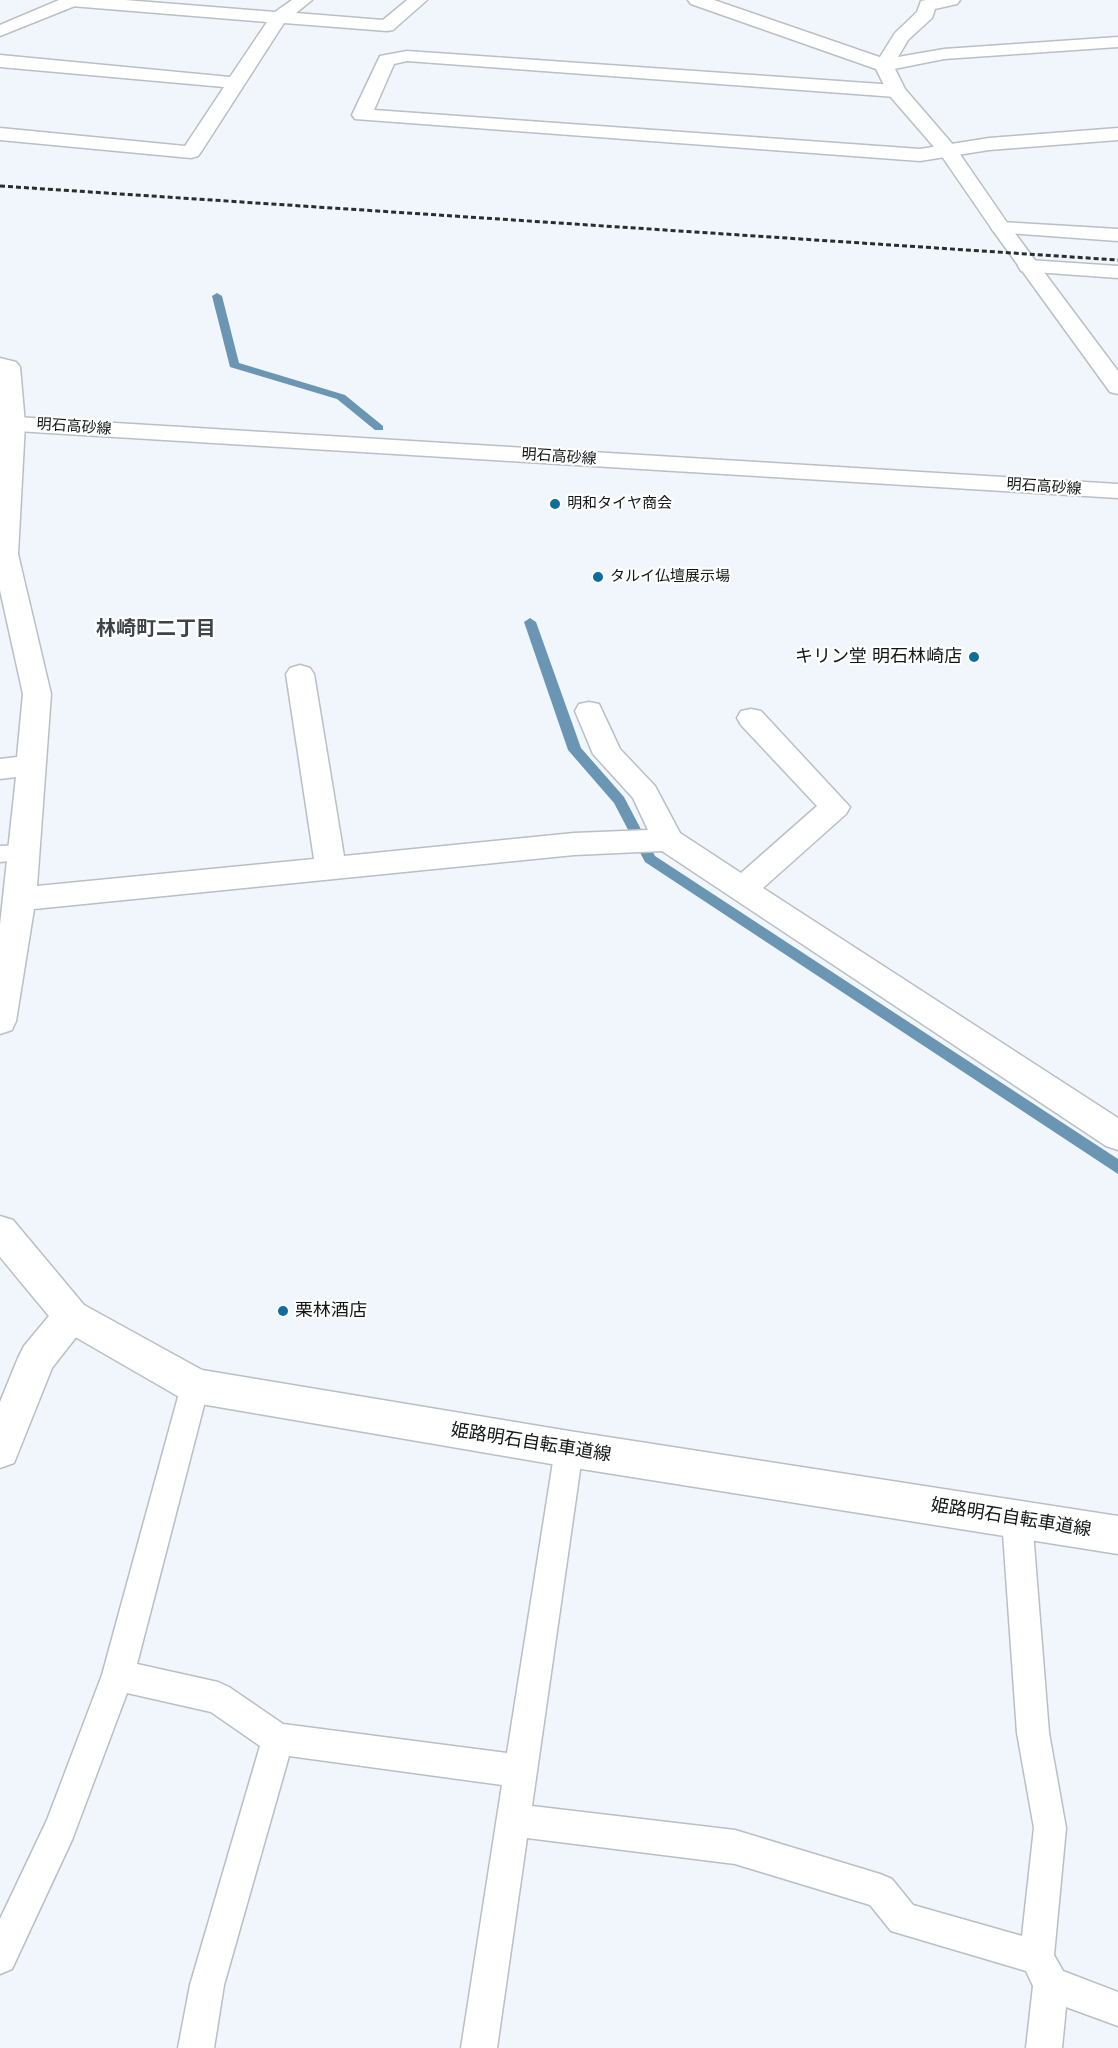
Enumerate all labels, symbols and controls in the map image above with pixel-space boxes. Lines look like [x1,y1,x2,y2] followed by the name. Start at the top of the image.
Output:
[36,415,112,439] street label: 明石高砂線
[521,445,597,469] street label: 明石高砂線
[1006,475,1082,499] street label: 明石高砂線
[567,495,672,513] place label: 明和タイヤ商会
[548,497,562,511] marker: 明和タイヤ商会
[610,568,730,586] place label: タルイ仏壇展示場
[591,570,605,584] marker: タルイ仏壇展示場
[96,617,216,641] district label: 林崎町二丁目
[795,646,962,668] place label: キリン堂 明石林崎店
[967,650,981,664] marker: キリン堂 明石林崎店
[295,1300,367,1322] place label: 栗林酒店
[276,1304,290,1318] marker: 栗林酒店
[449,1420,613,1466] street label: 姫路明石自転車道線
[929,1495,1093,1541] street label: 姫路明石自転車道線

